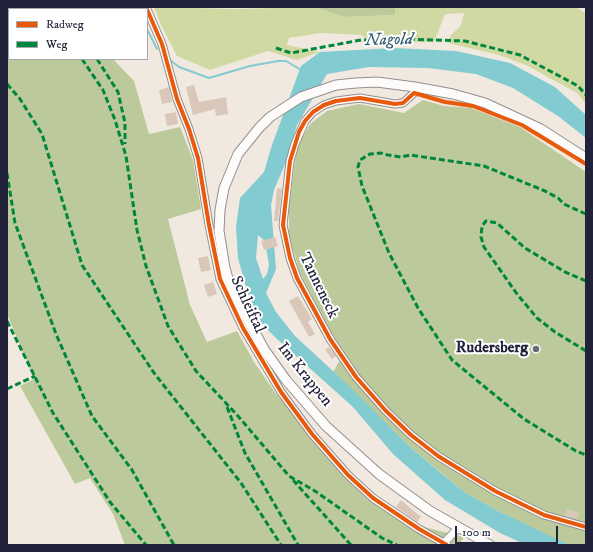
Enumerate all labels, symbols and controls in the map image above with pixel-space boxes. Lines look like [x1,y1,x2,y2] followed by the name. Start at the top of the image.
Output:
[8,8,148,60] legend
[46,17,84,32] text: Radweg
[365,30,413,52] water label: Nagold
[46,37,67,52] text: Weg
[294,250,342,322] street label: Tanneneck
[225,273,269,337] street label: Schleiftal
[272,339,336,411] street label: Im Krappen
[456,339,528,359] place label: Rudersberg
[531,344,541,354] marker: Rudersberg
[457,518,560,544] scale bar
[462,525,491,540] text: 100 m

